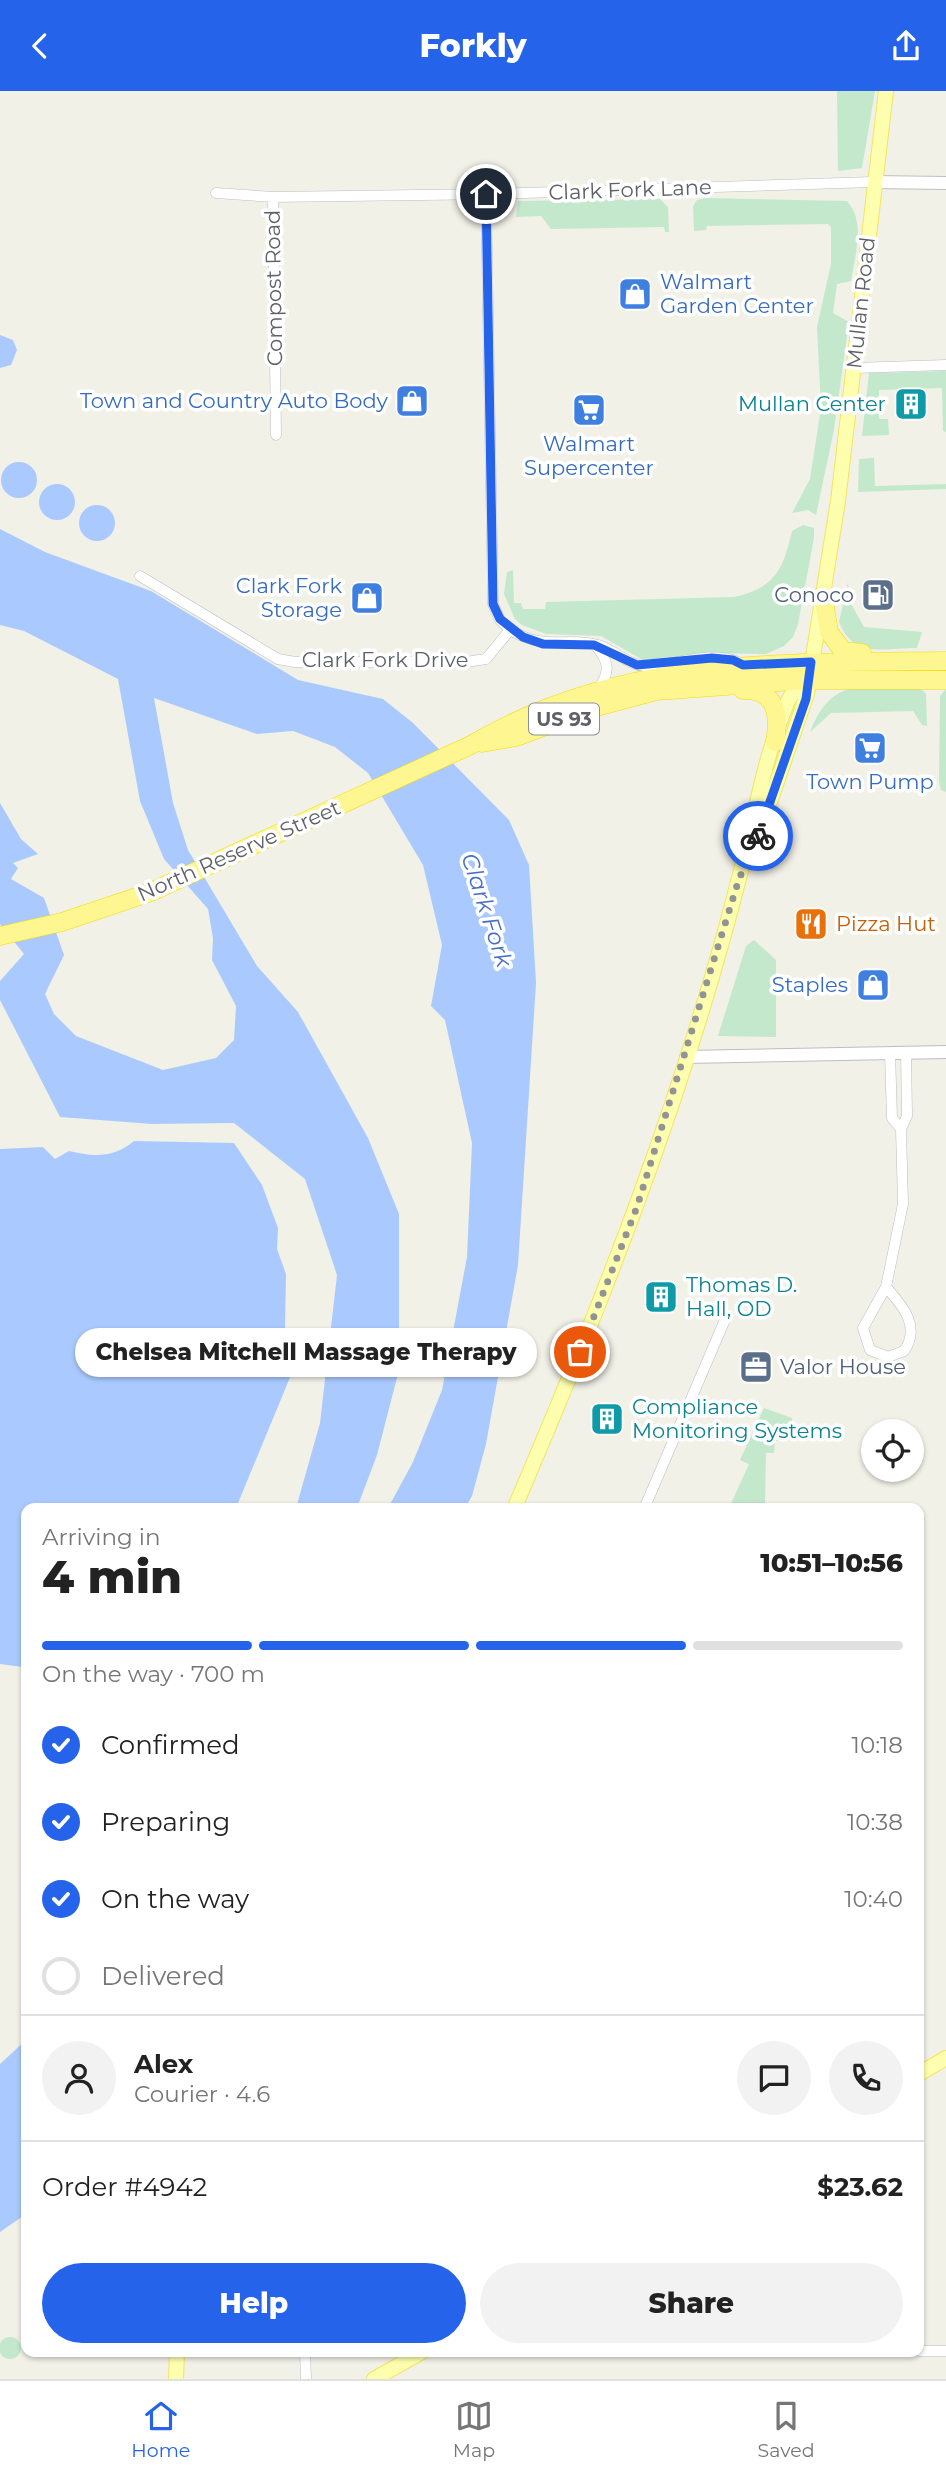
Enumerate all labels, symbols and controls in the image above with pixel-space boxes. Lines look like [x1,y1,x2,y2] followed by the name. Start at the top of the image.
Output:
[419,26,527,65] text: Forkly
[21,27,59,65] icon: back
[887,27,925,65] icon: share
[456,164,516,224] pin
[548,174,712,205] street label: Clark Fork Lane
[467,175,505,213] icon: home
[260,210,287,366] street label: Compost Road
[841,236,880,370] street label: Mullan Road
[660,269,814,318] place label: Walmart Garden Center
[616,275,654,313] shop icon: Walmart Garden Center
[393,382,431,420] shop icon: Town and Country Auto Body
[892,385,930,423] building icon: Mullan Center
[80,388,389,413] place label: Town and Country Auto Body
[570,391,608,429] supermarket icon: Walmart Supercenter
[738,391,886,416] place label: Mullan Center
[524,431,654,480] place label: Walmart Supercenter
[236,573,342,622] place label: Clark Fork Storage
[859,576,897,614] fuel station icon: Conoco
[348,579,386,617] shop icon: Clark Fork Storage
[774,582,854,607] place label: Conoco
[302,647,468,672] street label: Clark Fork Drive
[529,703,599,734] road number: US 93
[851,729,889,767] supermarket icon: Town Pump
[806,769,934,794] place label: Town Pump
[133,794,344,907] street label: North Reserve Street
[723,801,793,871] courier
[739,817,777,855] icon: bike
[455,849,519,972] water label: Clark Fork
[792,905,830,943] restaurant icon: Pizza Hut
[836,911,936,936] place label: Pizza Hut
[854,966,892,1004] shop icon: Staples
[772,972,848,997] place label: Staples
[686,1272,797,1321] place label: Thomas D. Hall, OD
[642,1278,680,1316] building icon: Thomas D. Hall, OD
[550,1322,610,1382] pin
[76,1327,538,1377] callout: Chelsea Mitchell Massage Therapy
[561,1333,599,1371] icon: bag
[95,1338,517,1366] text: Chelsea Mitchell Massage Therapy
[737,1348,775,1386] office icon: Valor House
[780,1354,906,1379] place label: Valor House
[632,1394,842,1443] place label: Compliance Monitoring Systems
[588,1400,626,1438] building icon: Compliance Monitoring Systems
[861,1419,924,1482] map controls
[861,1419,924,1482] button: locate
[42,1523,161,1551] text: Arriving in
[760,1547,903,1579] text: 10:51–10:56
[42,1548,182,1605] text: 4 min
[42,1660,265,1688] text: On the way · 700 m
[42,1726,80,1764] icon: check
[101,1729,240,1761] text: Confirmed
[852,1731,903,1759] text: 10:18
[42,1803,80,1841] icon: check
[101,1806,230,1838] text: Preparing
[847,1808,903,1836] text: 10:38
[42,1880,80,1918] icon: check
[101,1883,249,1915] text: On the way
[844,1885,903,1913] text: 10:40
[101,1960,225,1992] text: Delivered
[42,2041,116,2115] button: person
[737,2041,811,2115] button: chat
[829,2041,903,2115] button: phone
[134,2048,193,2080] text: Alex
[134,2080,270,2108] text: Courier · 4.6
[42,2171,207,2203] text: Order #4942
[817,2171,903,2203] text: $23.62
[42,2263,466,2343] button: Help
[480,2263,903,2343] button: Share
[131,2397,190,2462] tab: Home
[453,2397,495,2462] tab: Map
[758,2397,815,2462] tab: Saved

